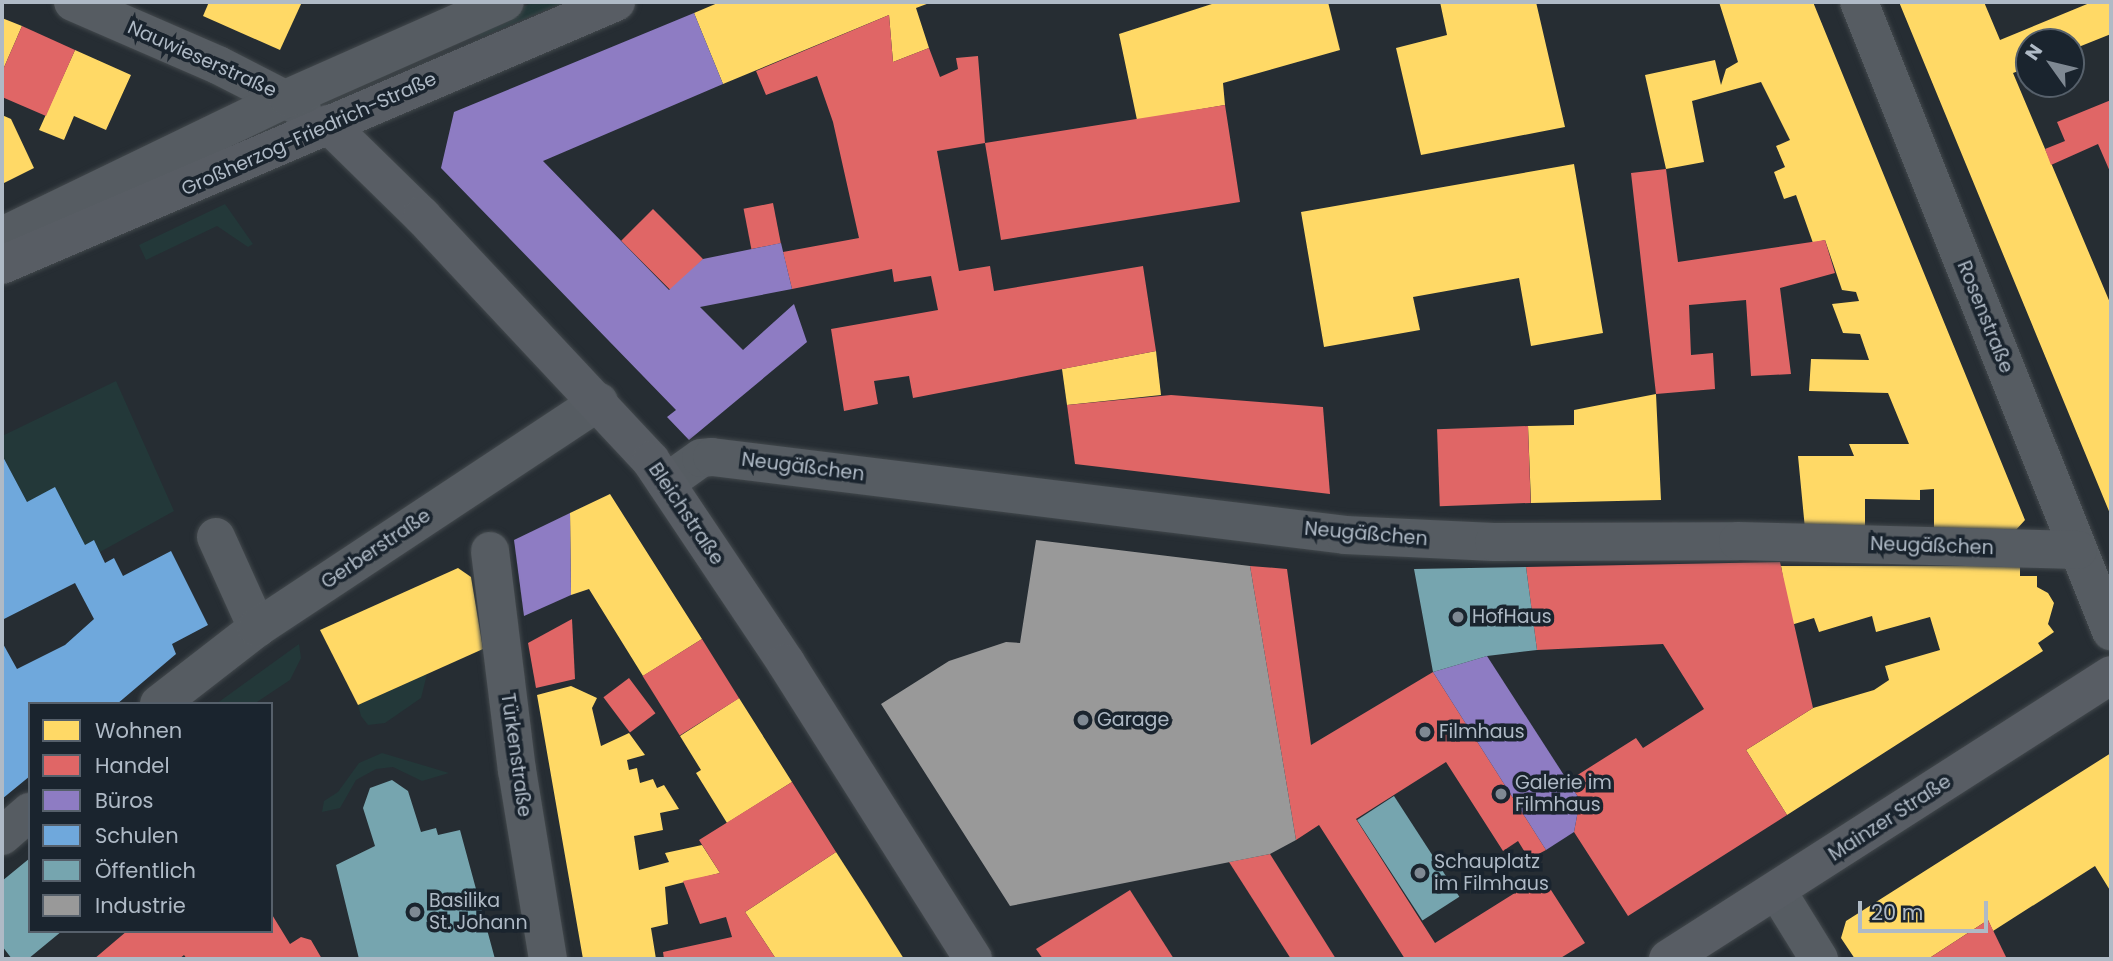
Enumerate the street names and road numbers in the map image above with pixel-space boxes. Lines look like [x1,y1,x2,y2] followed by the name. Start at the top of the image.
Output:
[124,16,280,102] street label: Nauwieserstraße
[178,67,440,201] street label: Großherzog-Friedrich-Straße
[1952,258,2018,376] street label: Rosenstraße
[740,448,866,486] street label: Neugäßchen
[644,459,728,569] street label: Bleichstraße
[317,504,435,594] street label: Gerberstraße
[1303,517,1429,551] street label: Neugäßchen
[1870,532,1994,560] street label: Neugäßchen
[496,692,536,818] street label: Türkenstraße
[1825,770,1955,866] street label: Mainzer Straße

